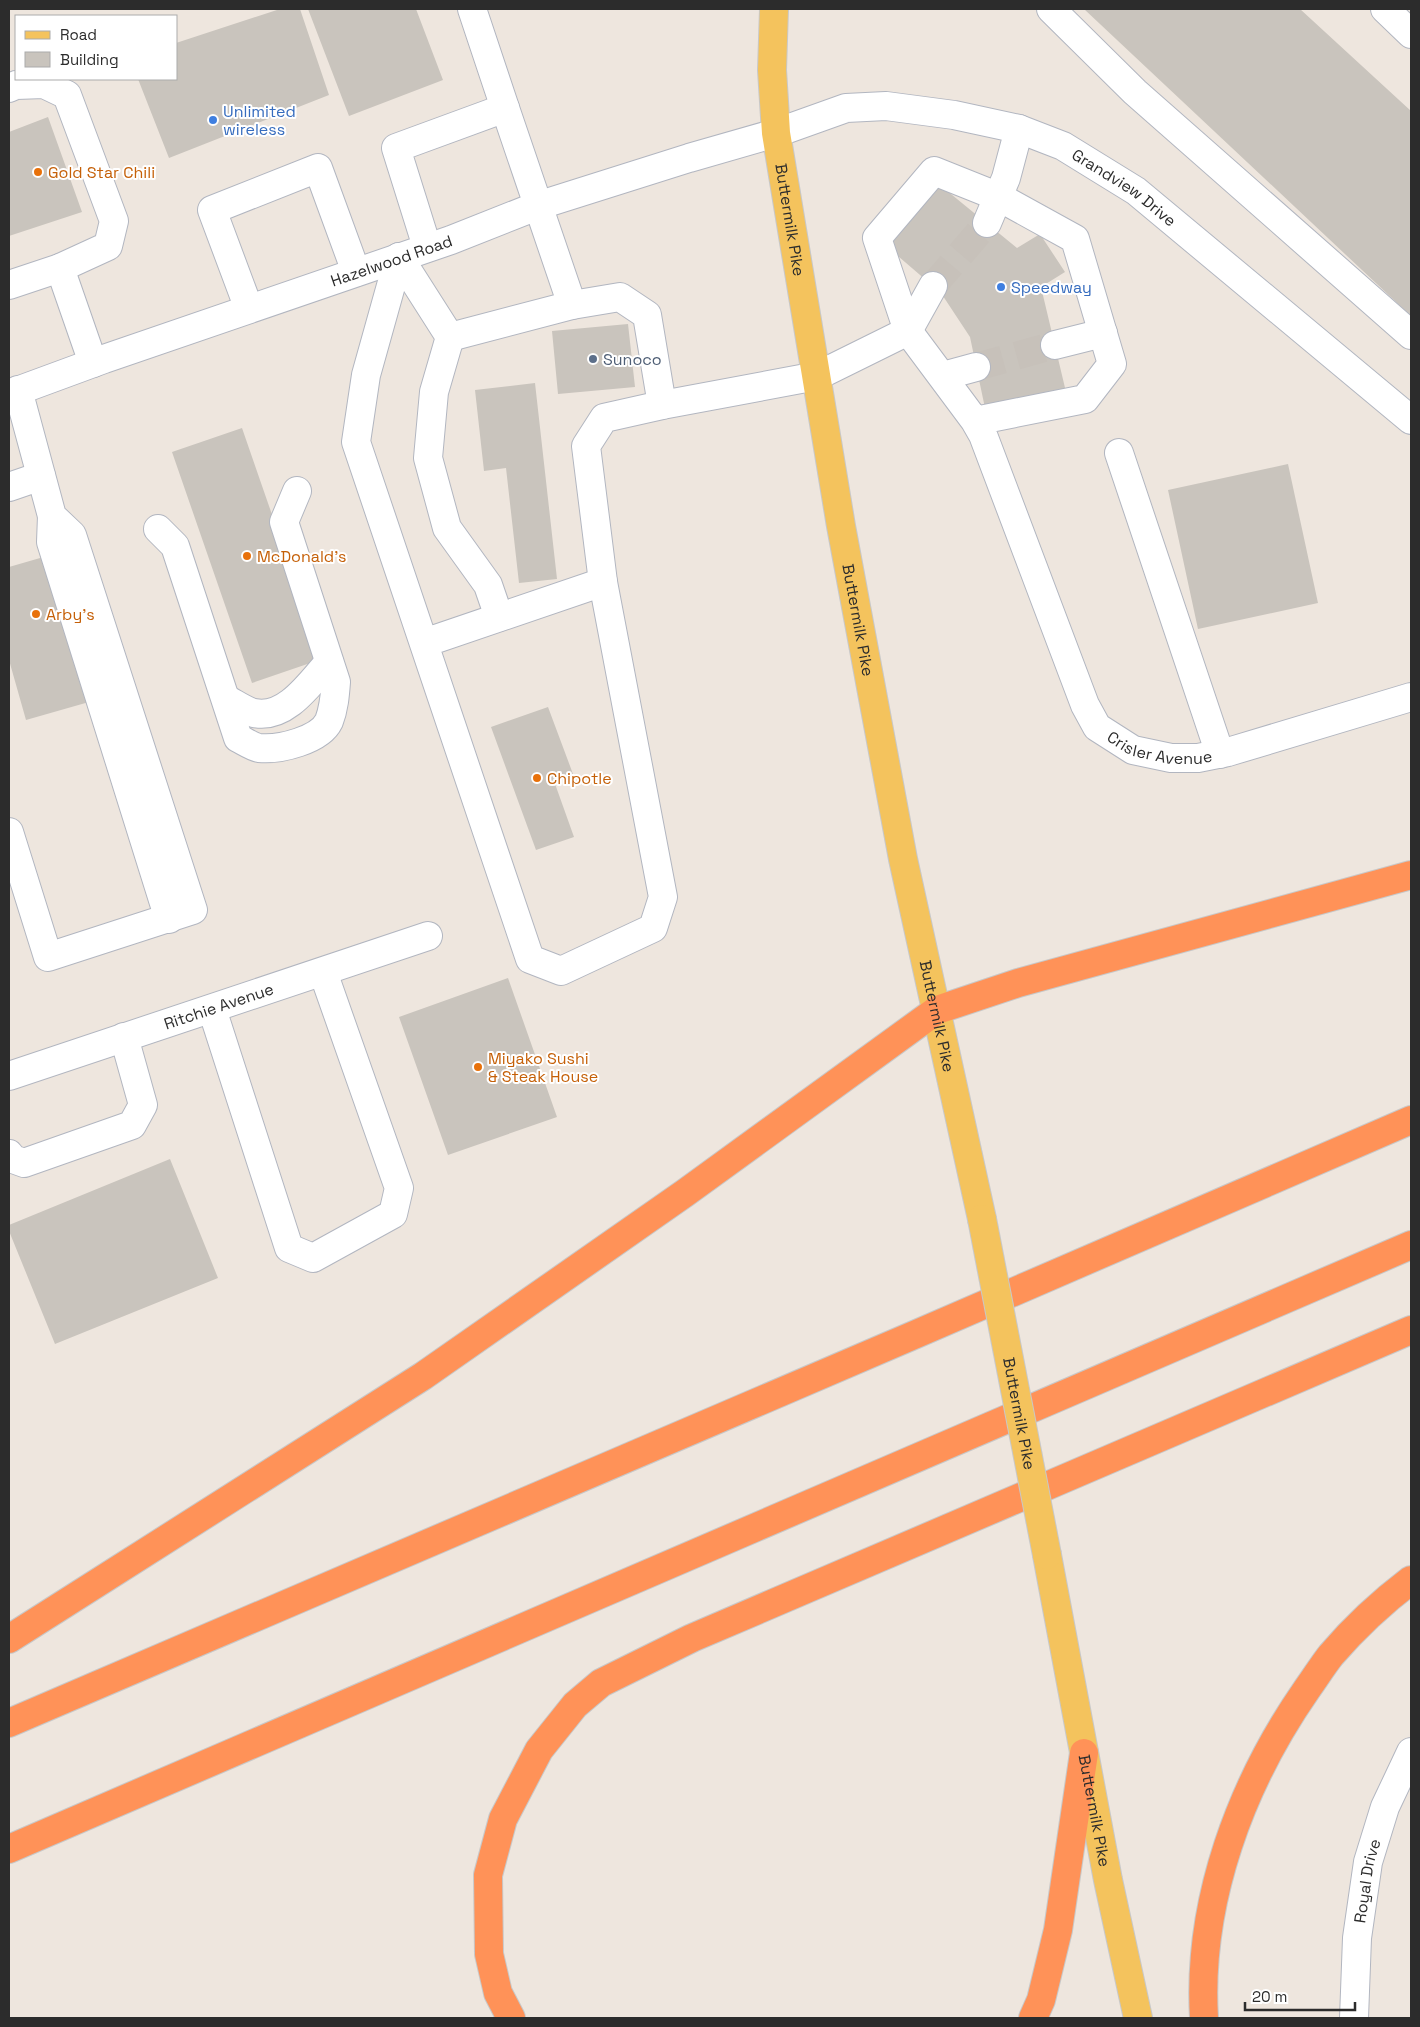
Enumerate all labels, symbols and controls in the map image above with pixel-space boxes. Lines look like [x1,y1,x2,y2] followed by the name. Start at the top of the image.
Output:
[15,15,178,80] legend
[60,25,97,44] text: Road
[60,50,119,69] text: Building
[223,101,296,140] place label: Unlimited wireless
[207,114,219,126] marker: Unlimited wireless
[1068,144,1181,231] street label: Grandview Drive
[48,162,155,183] place label: Gold Star Chili
[771,162,810,278] street label: Buttermilk Pike
[32,166,44,178] marker: Gold Star Chili
[328,230,455,291] street label: Hazelwood Road
[1011,277,1092,298] place label: Speedway
[995,281,1007,293] marker: Speedway
[603,349,662,370] place label: Sunoco
[587,353,599,365] marker: Sunoco
[257,546,347,567] place label: McDonald's
[241,550,253,562] marker: McDonald's
[838,562,879,678] street label: Buttermilk Pike
[46,604,95,625] place label: Arby's
[30,608,42,620] marker: Arby's
[1103,726,1214,769] street label: Crisler Avenue
[547,768,612,789] place label: Chipotle
[531,772,543,784] marker: Chipotle
[915,958,960,1074] street label: Buttermilk Pike
[161,978,276,1034] street label: Ritchie Avenue
[488,1048,598,1087] place label: Miyako Sushi & Steak House
[472,1061,484,1073] marker: Miyako Sushi & Steak House
[998,1355,1041,1471] street label: Buttermilk Pike
[1074,1753,1116,1868] street label: Buttermilk Pike
[1349,1836,1385,1924] street label: Royal Drive
[1245,1980,1355,2012] scale bar
[1252,1987,1287,2006] text: 20 m

